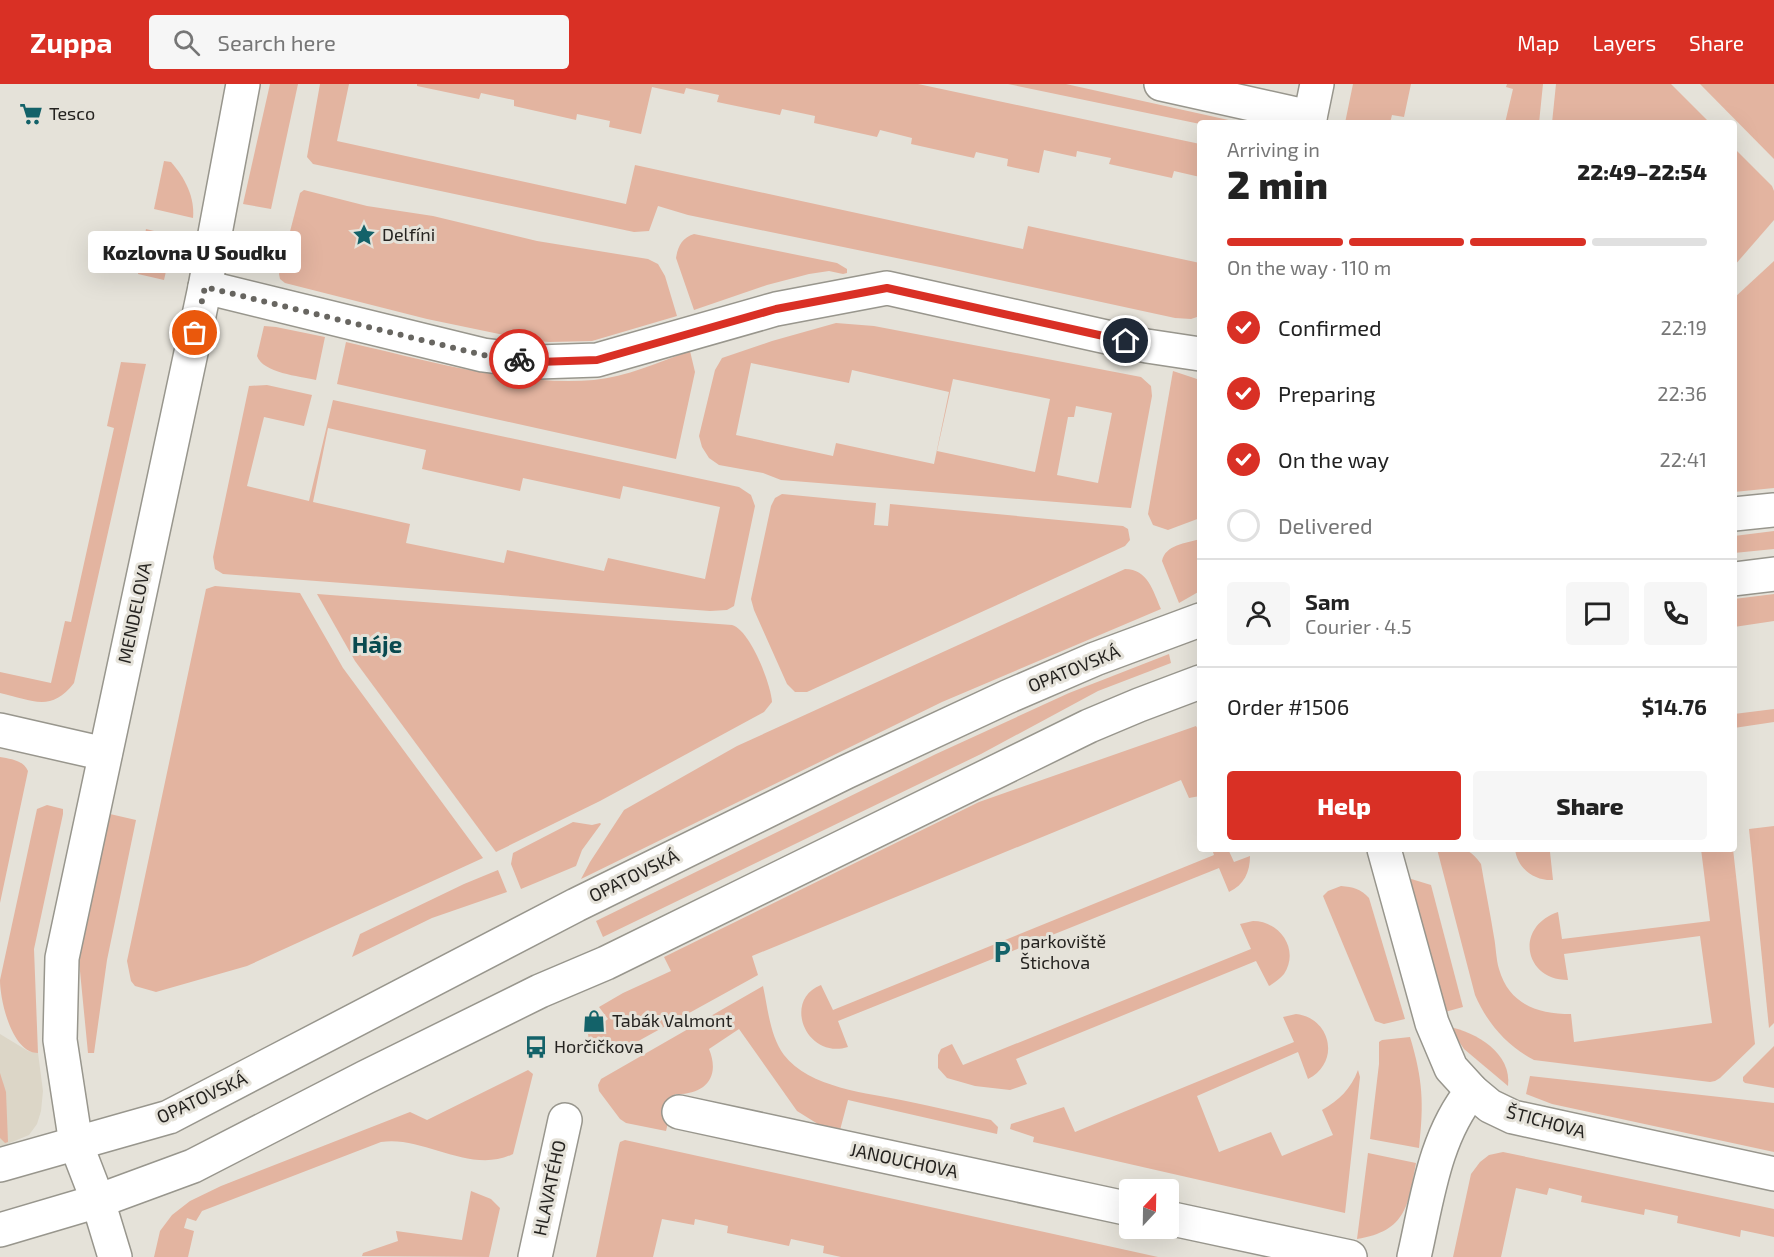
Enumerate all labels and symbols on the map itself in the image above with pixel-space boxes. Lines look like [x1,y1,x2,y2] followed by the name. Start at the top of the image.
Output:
[18,101,44,127] supermarket icon: Tesco
[49,102,95,124] place label: Tesco
[351,222,377,248] place icon: Delfíni
[382,223,435,245] place label: Delfíni
[88,231,302,273] callout: Kozlovna U Soudku
[169,307,220,358] pin
[1100,315,1151,366] pin
[489,329,549,389] courier
[113,559,156,665] street label: MENDELOVA
[352,629,402,658] district label: Háje
[1024,639,1124,696] street label: OPATOVSKÁ
[585,844,683,906] street label: OPATOVSKÁ
[1020,930,1106,973] place label: parkoviště Štichova
[989,939,1015,965] parking icon: parkoviště Štichova
[581,1008,607,1034] shop icon: Tabák Valmont
[612,1009,732,1031] place label: Tabák Valmont
[523,1034,549,1060] bus stop icon: Horčičkova
[554,1035,644,1057] place label: Horčičkova
[153,1066,251,1128] street label: OPATOVSKÁ
[1504,1100,1589,1142] street label: ŠTICHOVA
[528,1138,570,1237] street label: HLAVATÉHO
[848,1138,961,1182] street label: JANOUCHOVA
[1119,1179,1179,1239] north arrow

